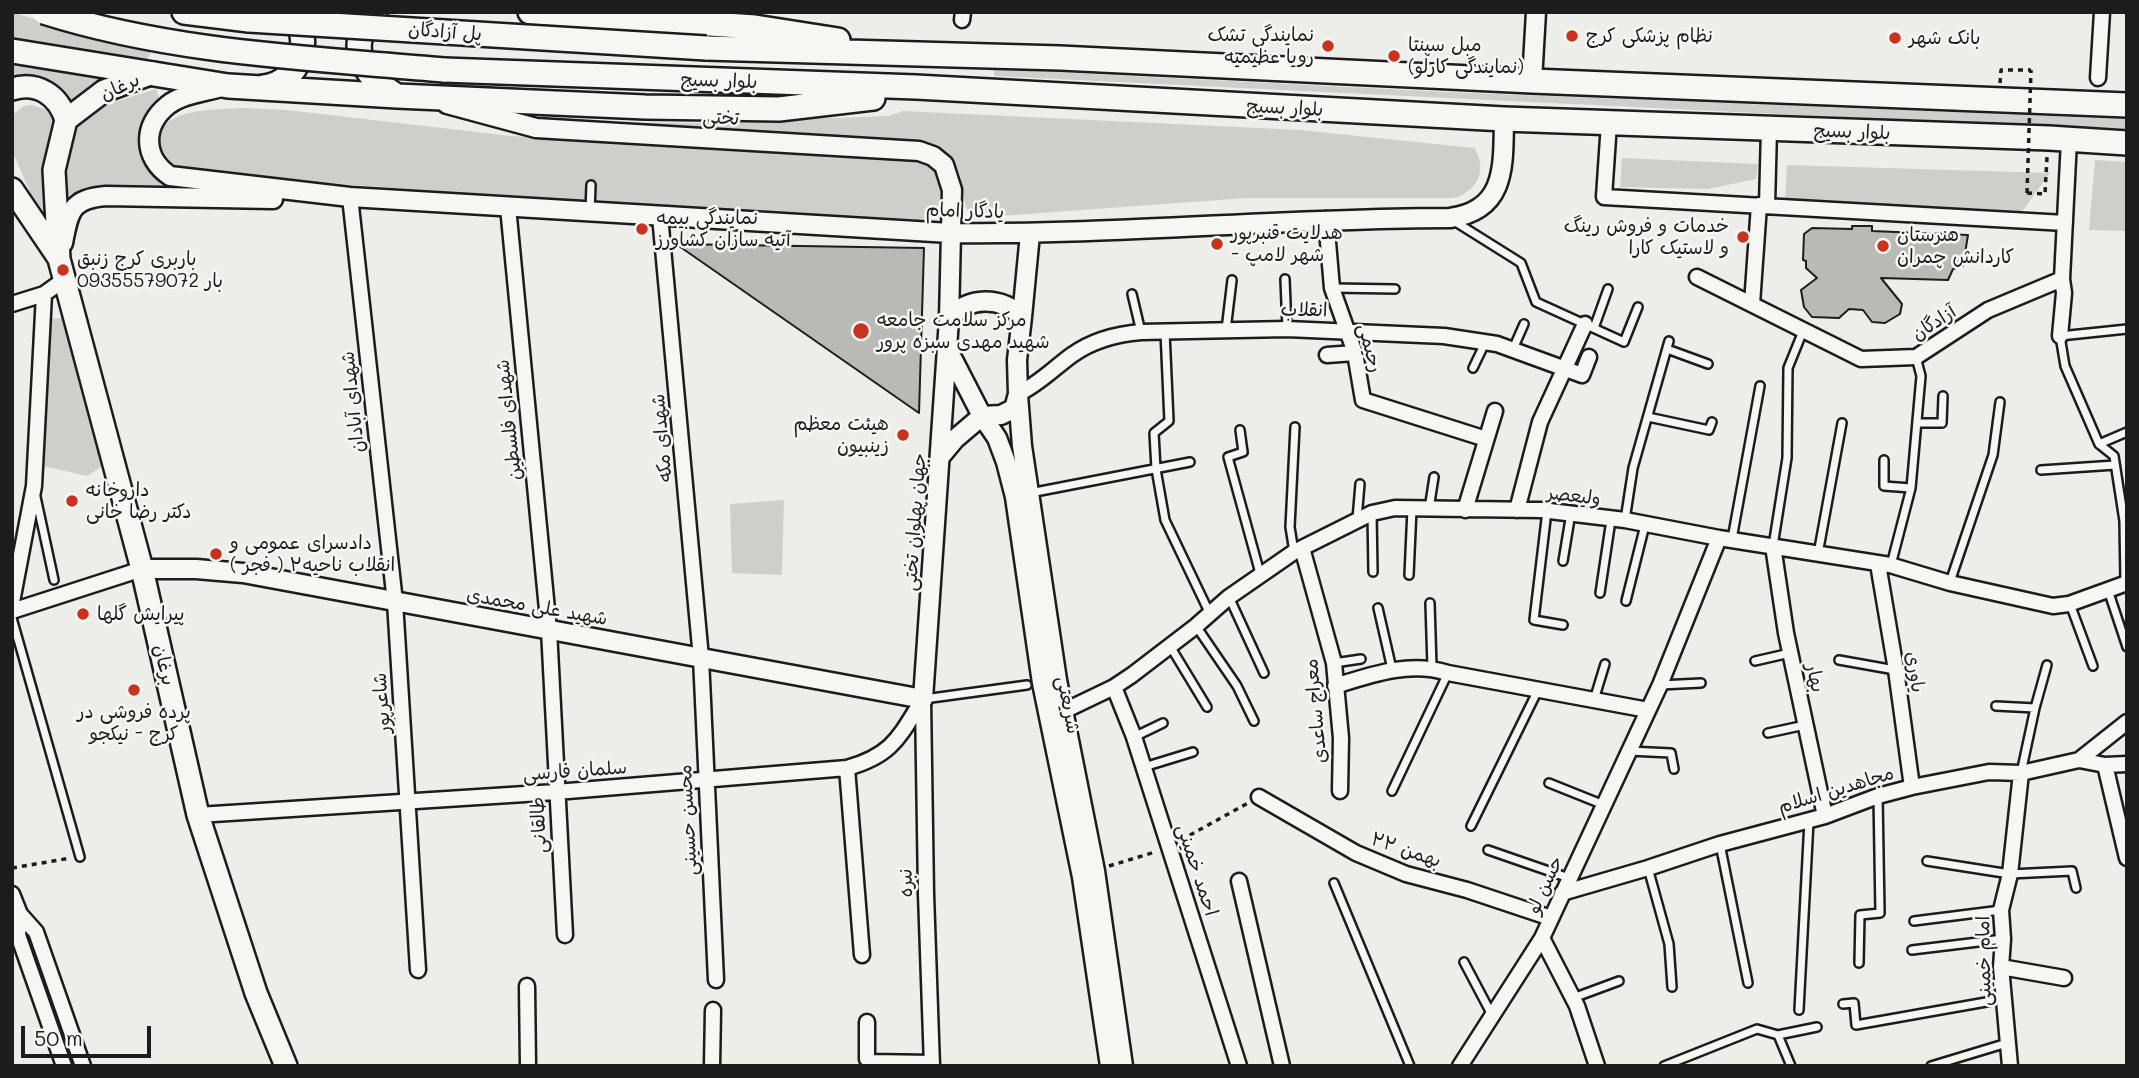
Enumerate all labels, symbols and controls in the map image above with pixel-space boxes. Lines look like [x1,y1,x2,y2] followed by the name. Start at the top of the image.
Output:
[407,18,483,46] street label: پل آزادگان
[1208,24,1314,68] place label: نمایندگی تشک رویا عظیمیه
[1586,25,1713,47] place label: نظام پزشکی کرج
[1909,27,1981,49] place label: بانک شهر
[1564,28,1580,44] marker: نظام پزشکی کرج
[1887,30,1903,46] marker: بانک شهر
[1408,34,1524,78] place label: مبل سپنتا (نمایندگی کارلو)
[1320,38,1336,54] marker: نمایندگی تشک رویا عظیمیه
[1386,48,1402,64] marker: مبل سپنتا (نمایندگی کارلو)
[97,68,143,106] street label: برغان
[680,68,758,94] street label: بلوار بسیج
[1246,95,1324,121] street label: بلوار بسیج
[702,106,740,130] street label: تختی
[1813,119,1891,145] street label: بلوار بسیج
[925,198,1005,224] street label: یادگار امام
[656,207,791,251] place label: نمایندگی بیمه آتیه سازان کشاورز
[1564,215,1729,259] place label: خدمات و فروش رینگ و لاستیک کارا
[634,221,650,237] marker: نمایندگی بیمه آتیه سازان کشاورز
[1231,222,1343,266] place label: هدلایت قنبرپور - شهر لامپ
[1897,224,2014,268] place label: هنرستان کاردانش چمران
[1735,229,1751,245] marker: خدمات و فروش رینگ و لاستیک کارا
[1209,236,1225,252] marker: هدلایت قنبرپور - شهر لامپ
[1875,238,1891,254] marker: هنرستان کاردانش چمران
[77,248,223,292] place label: باربری کرج زنبق بار 09355579072
[55,262,71,278] marker: باربری کرج زنبق بار 09355579072
[1280,298,1328,322] street label: انقلاب
[1907,300,1961,346] street label: آزادگان
[877,309,1050,353] place label: مرکز سلامت جامعه شهید مهدی سبزه پرور
[851,321,871,341] marker: مرکز سلامت جامعه شهید مهدی سبزه پرور
[1353,321,1387,375] street label: رحیمی
[336,350,370,454] street label: شهدای آبادان
[491,358,527,482] street label: شهدای فلسطین
[647,393,677,483] street label: شهدای مکه
[793,413,889,457] place label: هیئت معظم زینبیون
[895,427,911,443] marker: هیئت معظم زینبیون
[899,452,931,592] street label: جهان پهلوان تختی
[86,479,192,523] place label: داروخانه دکتر رضا خانی
[1546,481,1602,511] street label: ولیعصر
[64,493,80,509] marker: داروخانه دکتر رضا خانی
[230,532,395,576] place label: دادسرای عمومی و انقلاب ناحیه۲ ( فجر )
[208,546,224,562] marker: دادسرای عمومی و انقلاب ناحیه۲ ( فجر )
[465,583,609,631] street label: شهید علی محمدی
[97,603,185,625] place label: پیرایش گلها
[75,606,91,622] marker: پیرایش گلها
[148,642,180,688] street label: برغان
[1901,650,1929,694] street label: یاوری
[1300,658,1332,764] street label: معراج ساعدی
[1801,662,1829,694] street label: بهار
[369,672,395,734] street label: شاعرپور
[1051,674,1085,736] street label: شریعتی
[126,682,142,698] marker: پرده فروشی در کرج - نیکجو
[77,701,191,745] place label: پرده فروشی در کرج - نیکجو
[522,756,628,786] street label: سلمان فارسی
[1775,762,1897,818] street label: مجاهدین اسلام
[674,764,702,876] street label: محسن حسینی
[526,796,552,854] street label: طالقانی
[1171,821,1223,919] street label: احمد خمینی
[1368,827,1444,873] street label: ۲۲ بهمن
[1522,852,1568,918] street label: حسن لو
[894,868,918,898] street label: نبره
[1972,916,1996,1006] street label: امام خمینی
[24,1012,154,1056] scale bar
[34,1024,83,1051] text: 50 m

